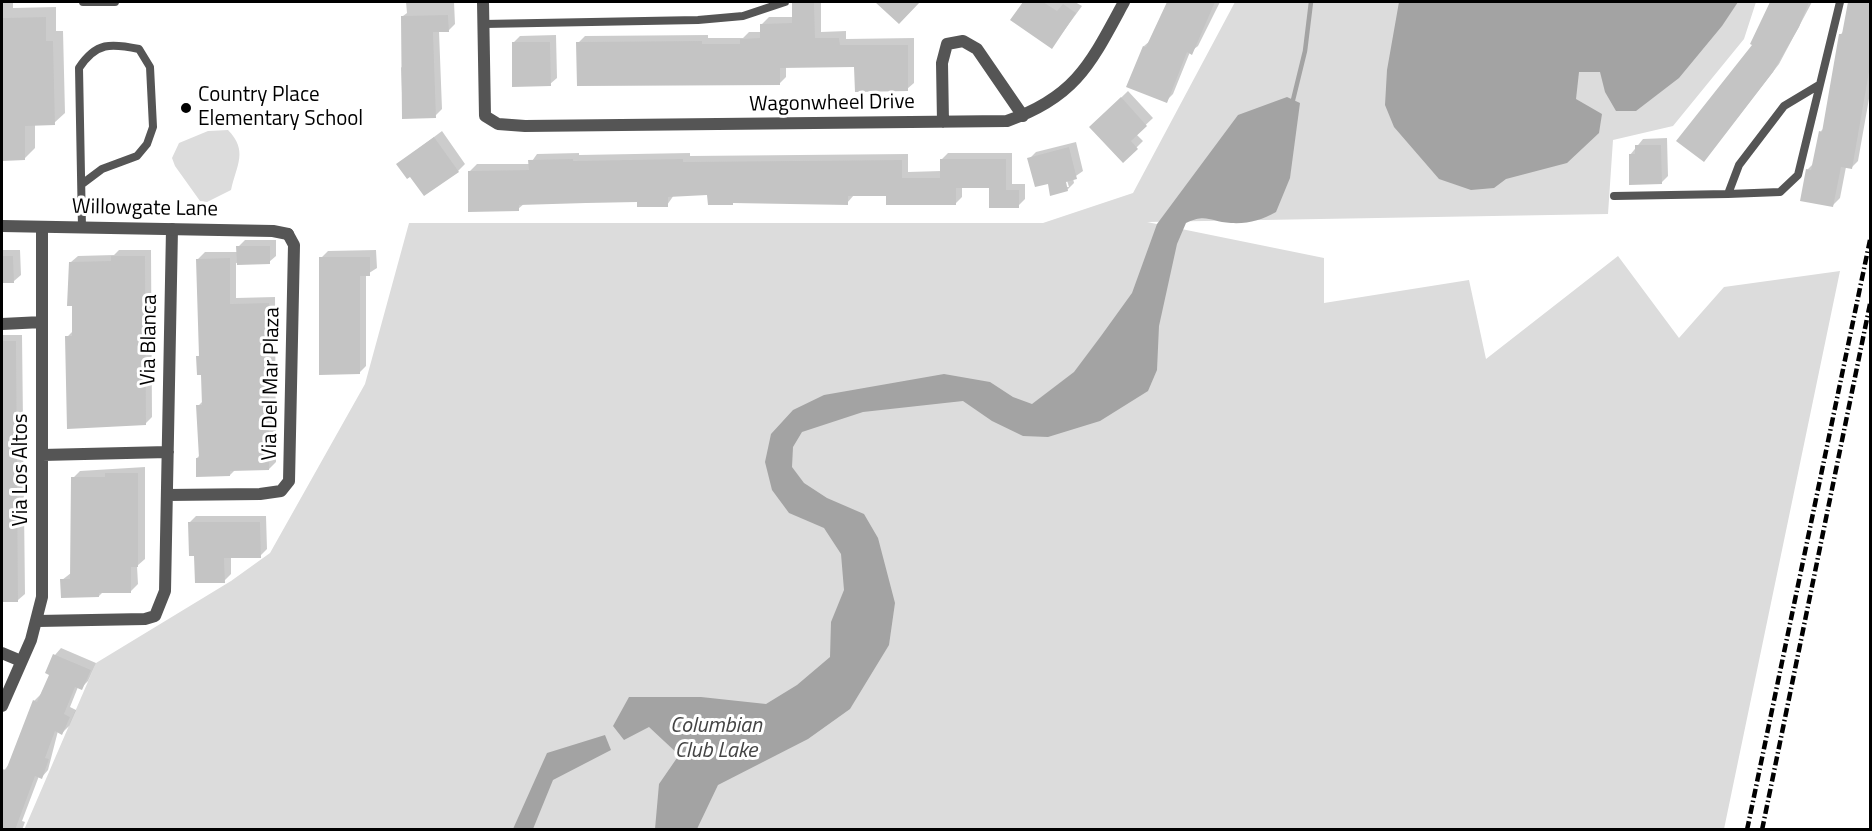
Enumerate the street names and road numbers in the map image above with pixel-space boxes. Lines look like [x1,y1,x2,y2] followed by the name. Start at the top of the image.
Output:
[749,90,915,118] street label: Wagonwheel Drive
[72,195,218,223] street label: Willowgate Lane
[137,294,163,386] street label: Via Blanca
[258,307,286,461] street label: Via Del Mar Plaza
[9,414,35,526] street label: Via Los Altos

